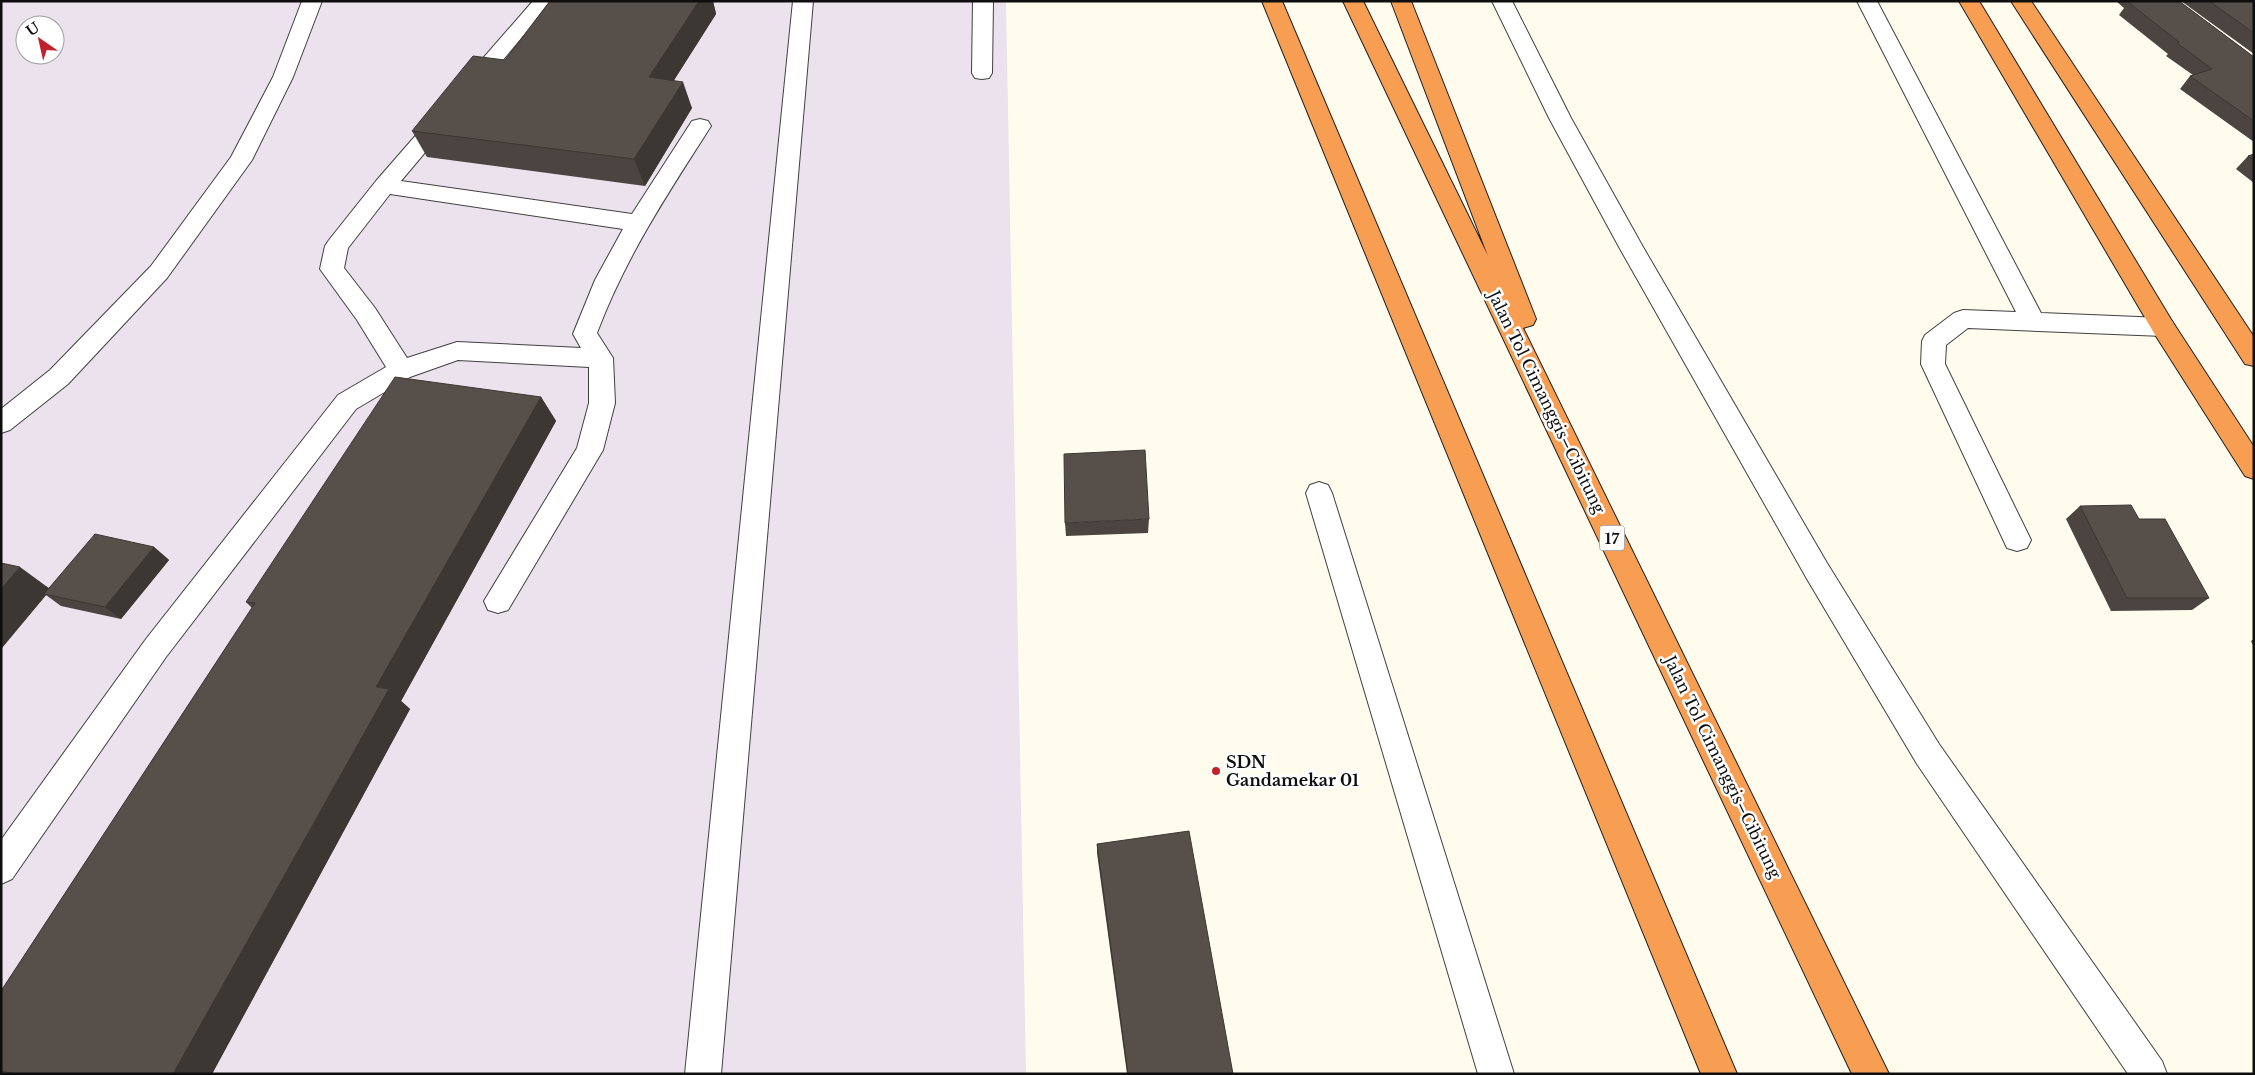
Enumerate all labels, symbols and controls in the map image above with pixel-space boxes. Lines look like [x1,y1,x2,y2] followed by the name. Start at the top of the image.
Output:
[15,15,65,65] north arrow
[23,18,43,40] text: U
[1483,285,1610,517] street label: Jalan Tol Cimanggis–Cibitung
[1600,526,1624,550] road number: 17
[1659,650,1786,882] street label: Jalan Tol Cimanggis–Cibitung
[1226,752,1359,790] place label: SDN Gandamekar 01
[1210,765,1222,777] marker: SDN Gandamekar 01

